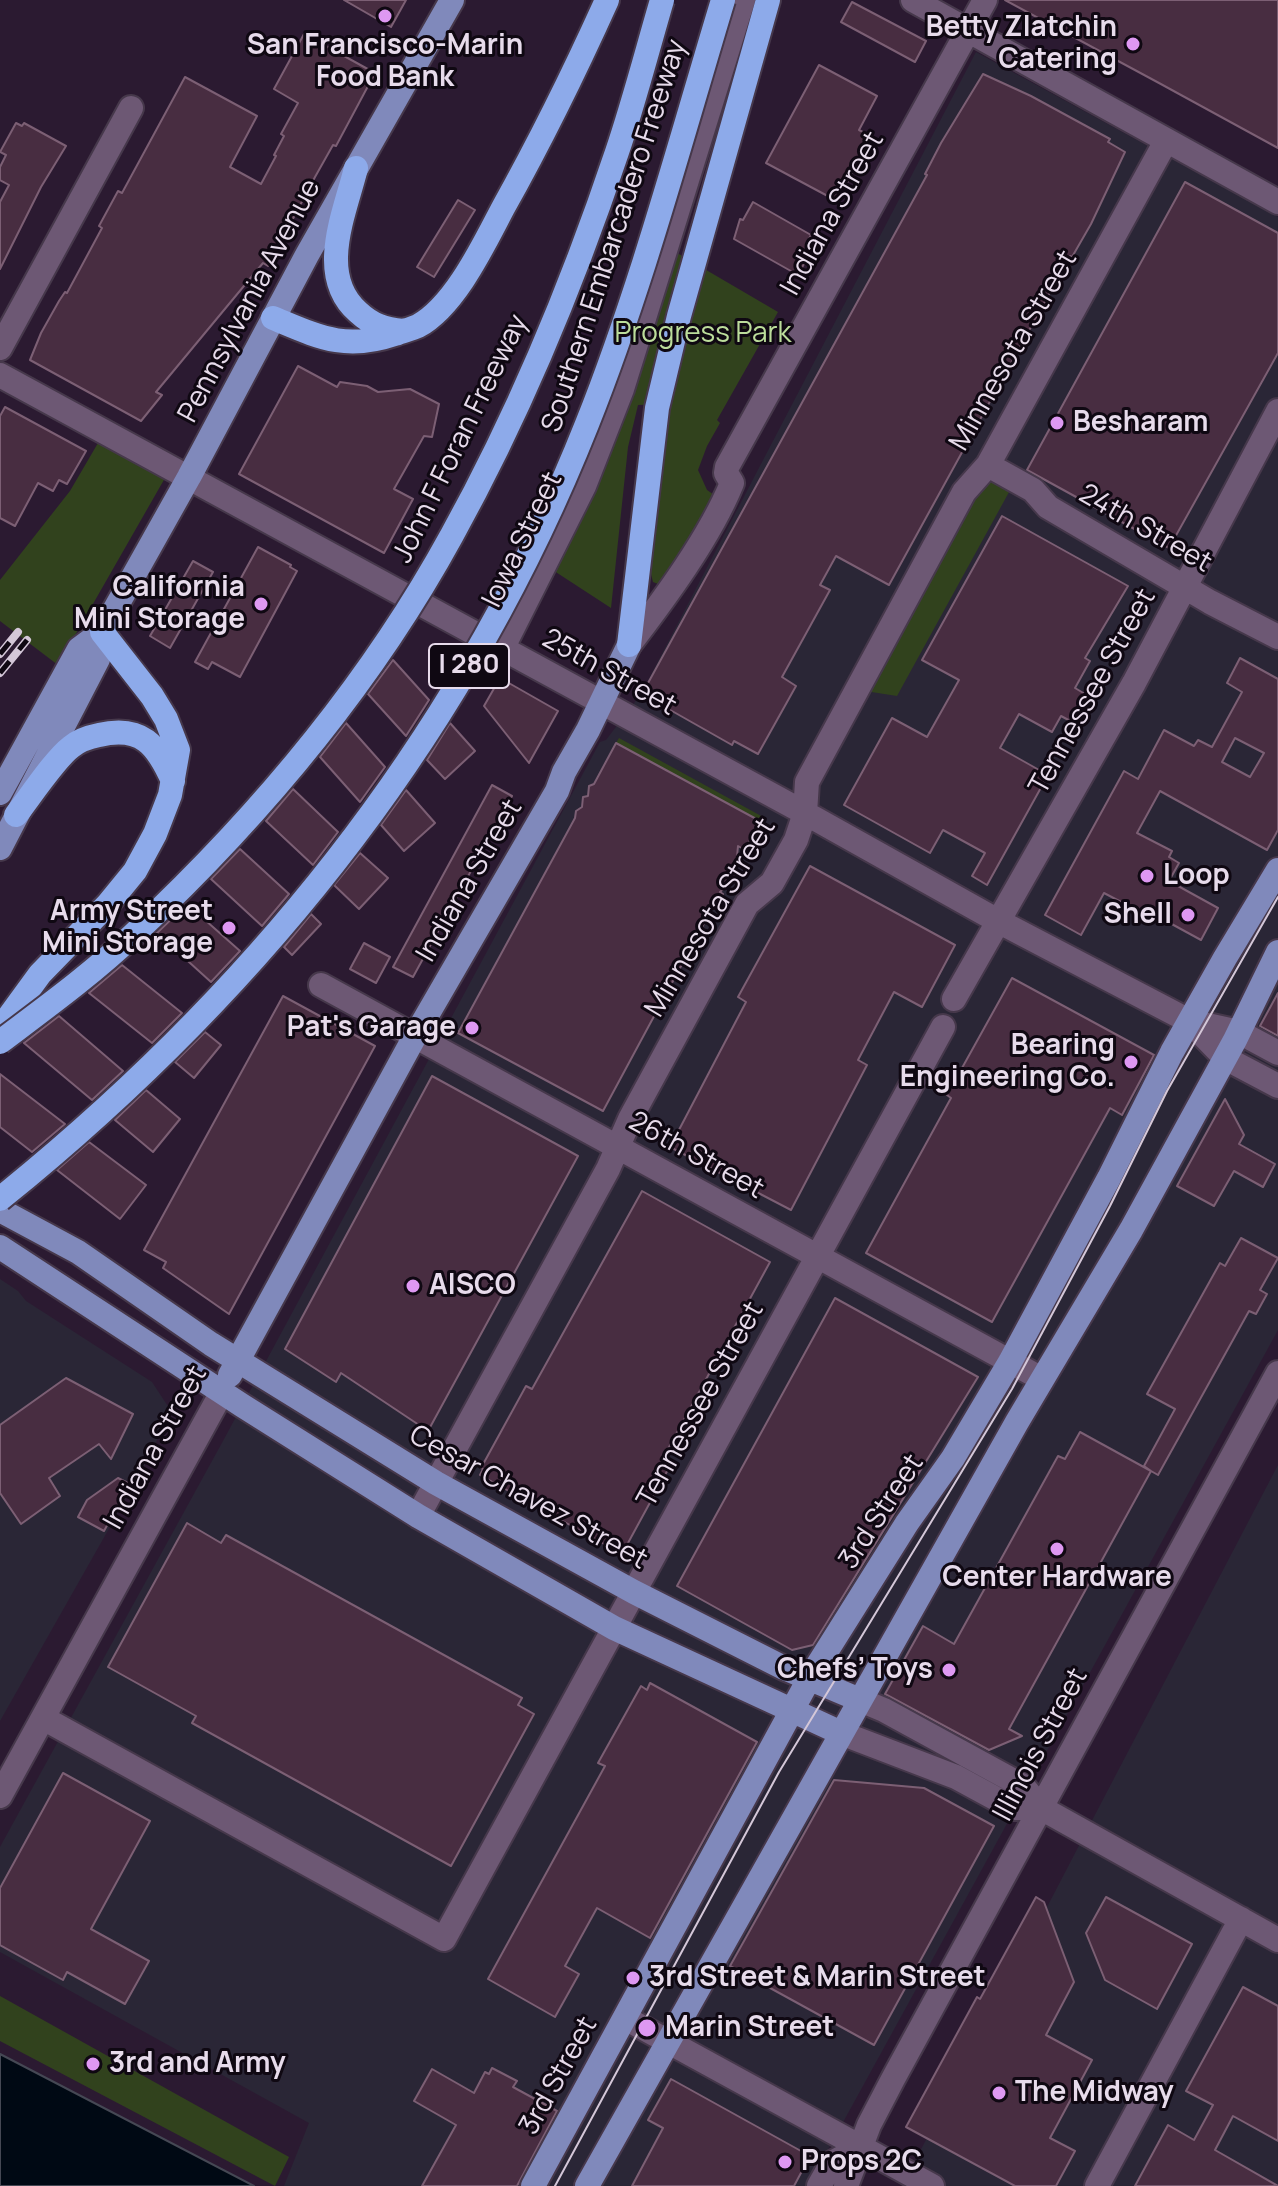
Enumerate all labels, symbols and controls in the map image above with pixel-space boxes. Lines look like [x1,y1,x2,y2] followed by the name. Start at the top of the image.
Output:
[376,7,394,25] marker: San Francisco-Marin Food Bank
[926,11,1117,77] place label: Betty Zlatchin Catering
[247,29,523,95] place label: San Francisco-Marin Food Bank
[536,35,694,437] street label: Southern Embarcadero Freeway
[1124,35,1142,53] marker: Betty Zlatchin Catering
[774,126,892,302] street label: Indiana Street
[172,174,328,428] street label: Pennsylvania Avenue
[943,245,1085,457] street label: Minnesota Street
[386,309,536,569] street label: John F Foran Freeway
[615,317,791,351] park label: Progress Park
[1073,406,1208,440] place label: Besharam
[1048,414,1066,432] marker: Besharam
[476,467,570,613] street label: Iowa Street
[1073,478,1217,580] street label: 24th Street
[74,571,245,637] place label: California Mini Storage
[1023,583,1163,801] street label: Tennessee Street
[252,595,270,613] marker: California Mini Storage
[536,622,682,724] street label: 25th Street
[429,644,509,688] road number: I 280
[410,794,530,968] street label: Indiana Street
[639,813,783,1023] street label: Minnesota Street
[1163,859,1230,893] place label: Loop
[1138,867,1156,885] marker: Loop
[42,895,213,961] place label: Army Street Mini Storage
[1104,898,1172,932] place label: Shell
[1179,906,1197,924] marker: Shell
[220,919,238,937] marker: Army Street Mini Storage
[287,1011,456,1045] place label: Pat's Garage
[463,1019,481,1037] marker: Pat's Garage
[900,1029,1115,1095] place label: Bearing Engineering Co.
[1122,1053,1140,1071] marker: Bearing Engineering Co.
[623,1105,769,1207] street label: 26th Street
[429,1269,516,1303] place label: AISCO
[404,1277,422,1295] marker: AISCO
[631,1296,771,1514] street label: Tennessee Street
[97,1360,215,1536] street label: Indiana Street
[403,1419,653,1577] street label: Cesar Chavez Street
[833,1448,931,1576] street label: 3rd Street
[1048,1540,1066,1558] marker: Center Hardware
[942,1561,1172,1595] place label: Center Hardware
[777,1653,933,1687] place label: Chefs’ Toys
[940,1661,958,1679] marker: Chefs’ Toys
[987,1663,1095,1827] street label: Illinois Street
[649,1961,986,1995] place label: 3rd Street & Marin Street
[624,1969,642,1987] marker: 3rd Street & Marin Street
[513,2011,605,2141] street label: 3rd Street
[665,2011,834,2045] place label: Marin Street
[636,2017,658,2039] marker: Marin Street
[109,2047,286,2081] place label: 3rd and Army
[84,2055,102,2073] marker: 3rd and Army
[1015,2076,1174,2110] place label: The Midway
[990,2084,1008,2102] marker: The Midway
[801,2145,922,2179] place label: Props 2C
[776,2153,794,2171] marker: Props 2C

